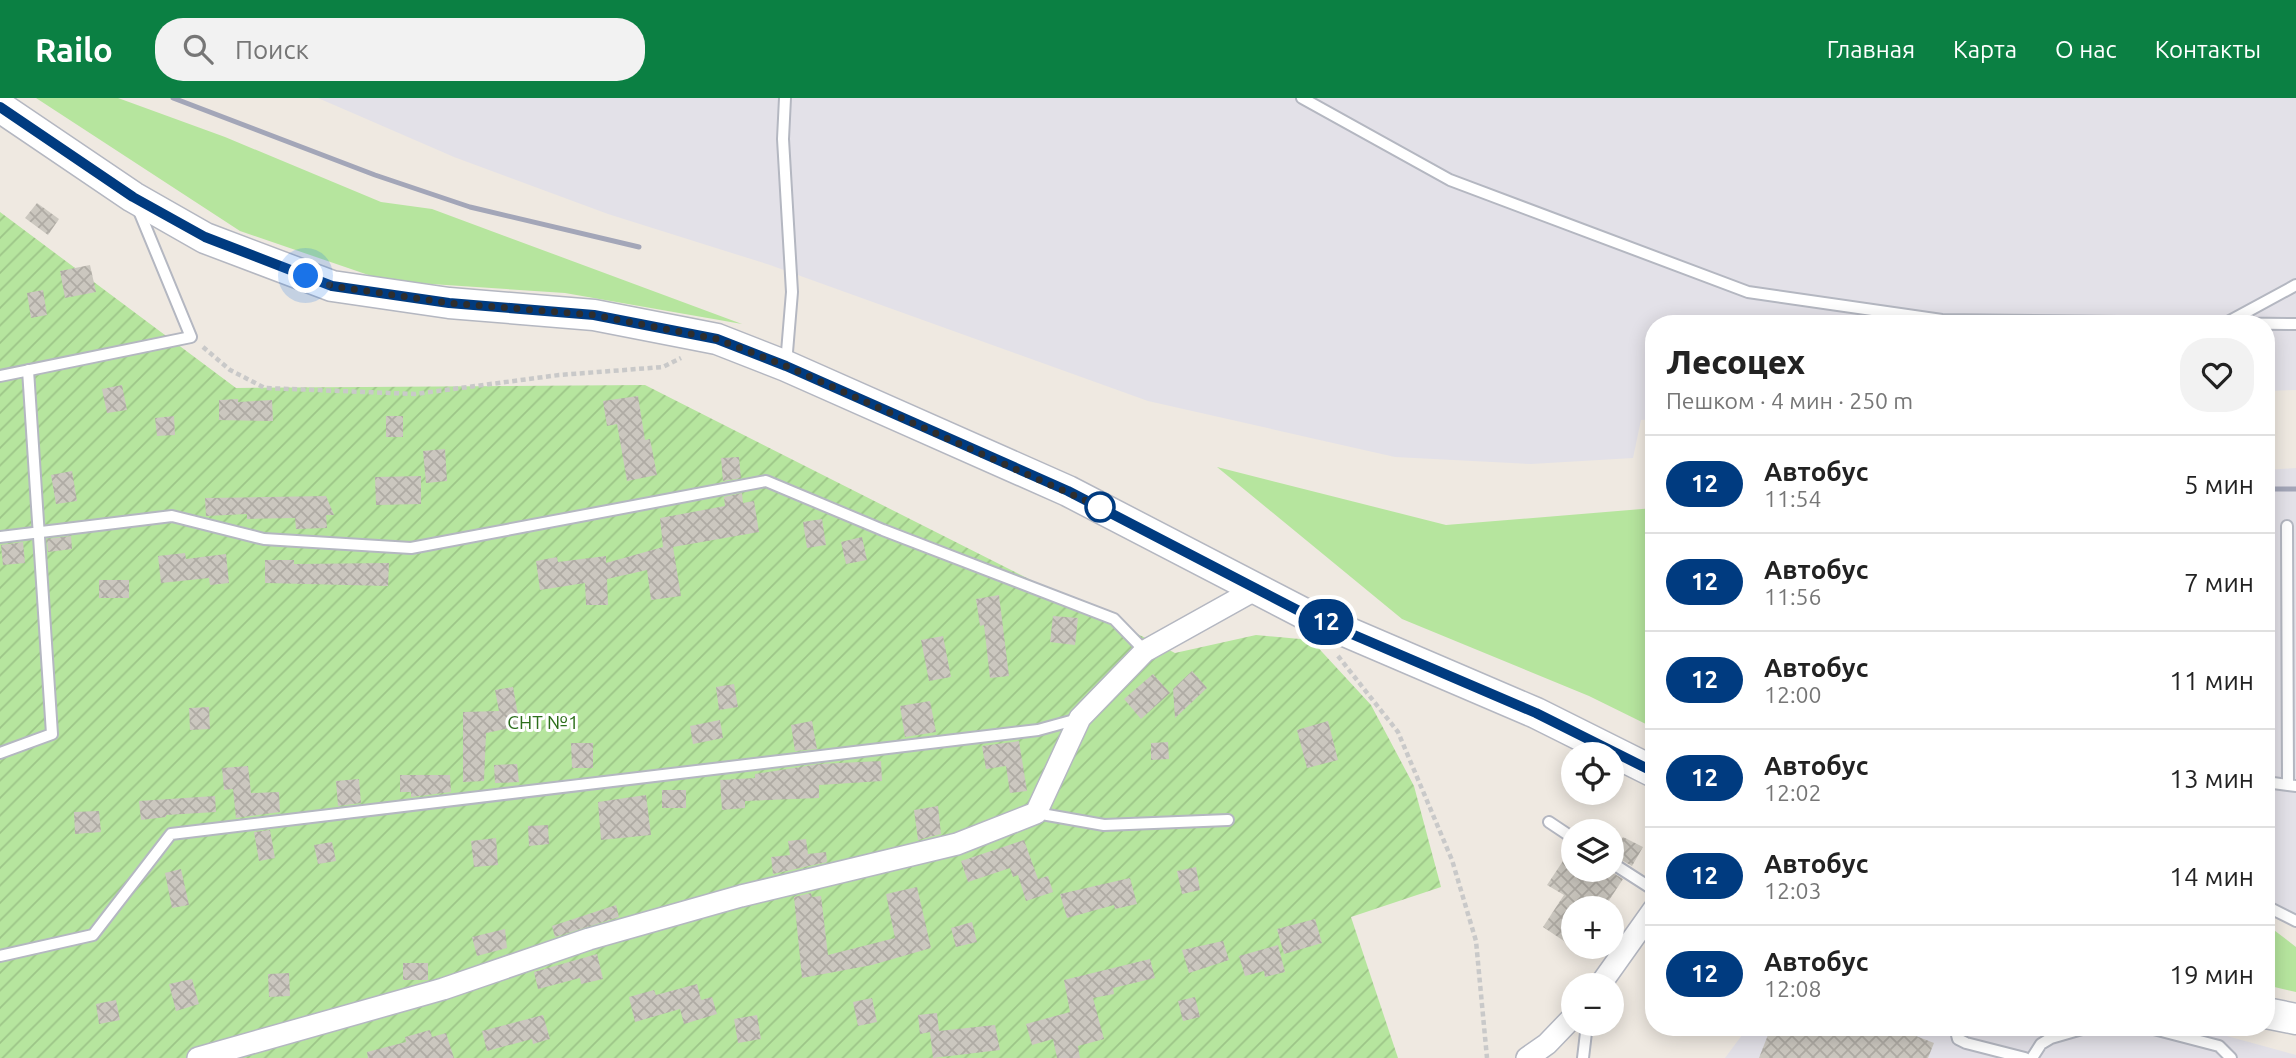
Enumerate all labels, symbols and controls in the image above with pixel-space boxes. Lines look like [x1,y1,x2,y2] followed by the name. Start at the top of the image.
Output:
[155,18,645,81] search box
[179,30,217,68] icon: search
[35,31,113,68] text: Railo
[235,35,309,64] text: Поиск
[1827,36,1915,63] text: Главная
[1953,36,2017,63] text: Карта
[2055,36,2117,63] text: О нас
[2155,36,2261,63] text: Контакты
[288,258,323,293] your location
[2180,338,2254,412] button: heart
[1666,343,1805,380] text: Лесоцех
[1666,388,1913,413] text: Пешком · 4 мин · 250 m
[1764,457,1868,486] text: Автобус
[1691,470,1718,497] text: 12
[2184,470,2254,499] text: 5 мин
[1764,486,1822,511] text: 11:54
[1085,492,1115,522] unlabelled marker
[1764,555,1868,584] text: Автобус
[1691,568,1718,595] text: 12
[2184,568,2254,597] text: 7 мин
[1764,584,1822,609] text: 11:56
[1294,599,1358,645] line badge: 12
[1312,608,1340,635] text: 12
[1764,653,1868,682] text: Автобус
[1691,666,1718,693] text: 12
[2169,666,2254,695] text: 11 мин
[1764,682,1822,707] text: 12:00
[507,711,579,733] park label: СНТ №1
[1561,742,1624,1036] map controls
[1561,742,1624,805] button: locate
[1764,751,1868,780] text: Автобус
[1691,764,1718,791] text: 12
[2169,764,2254,793] text: 13 мин
[1764,780,1822,805] text: 12:02
[1561,819,1624,882] button: layers
[1764,849,1868,878] text: Автобус
[1691,862,1718,889] text: 12
[2169,862,2254,891] text: 14 мин
[1764,878,1822,903] text: 12:03
[1561,896,1624,959] button: +
[1764,947,1868,976] text: Автобус
[1691,960,1718,987] text: 12
[2169,960,2254,989] text: 19 мин
[1561,973,1624,1036] button: −
[1764,976,1822,1001] text: 12:08

